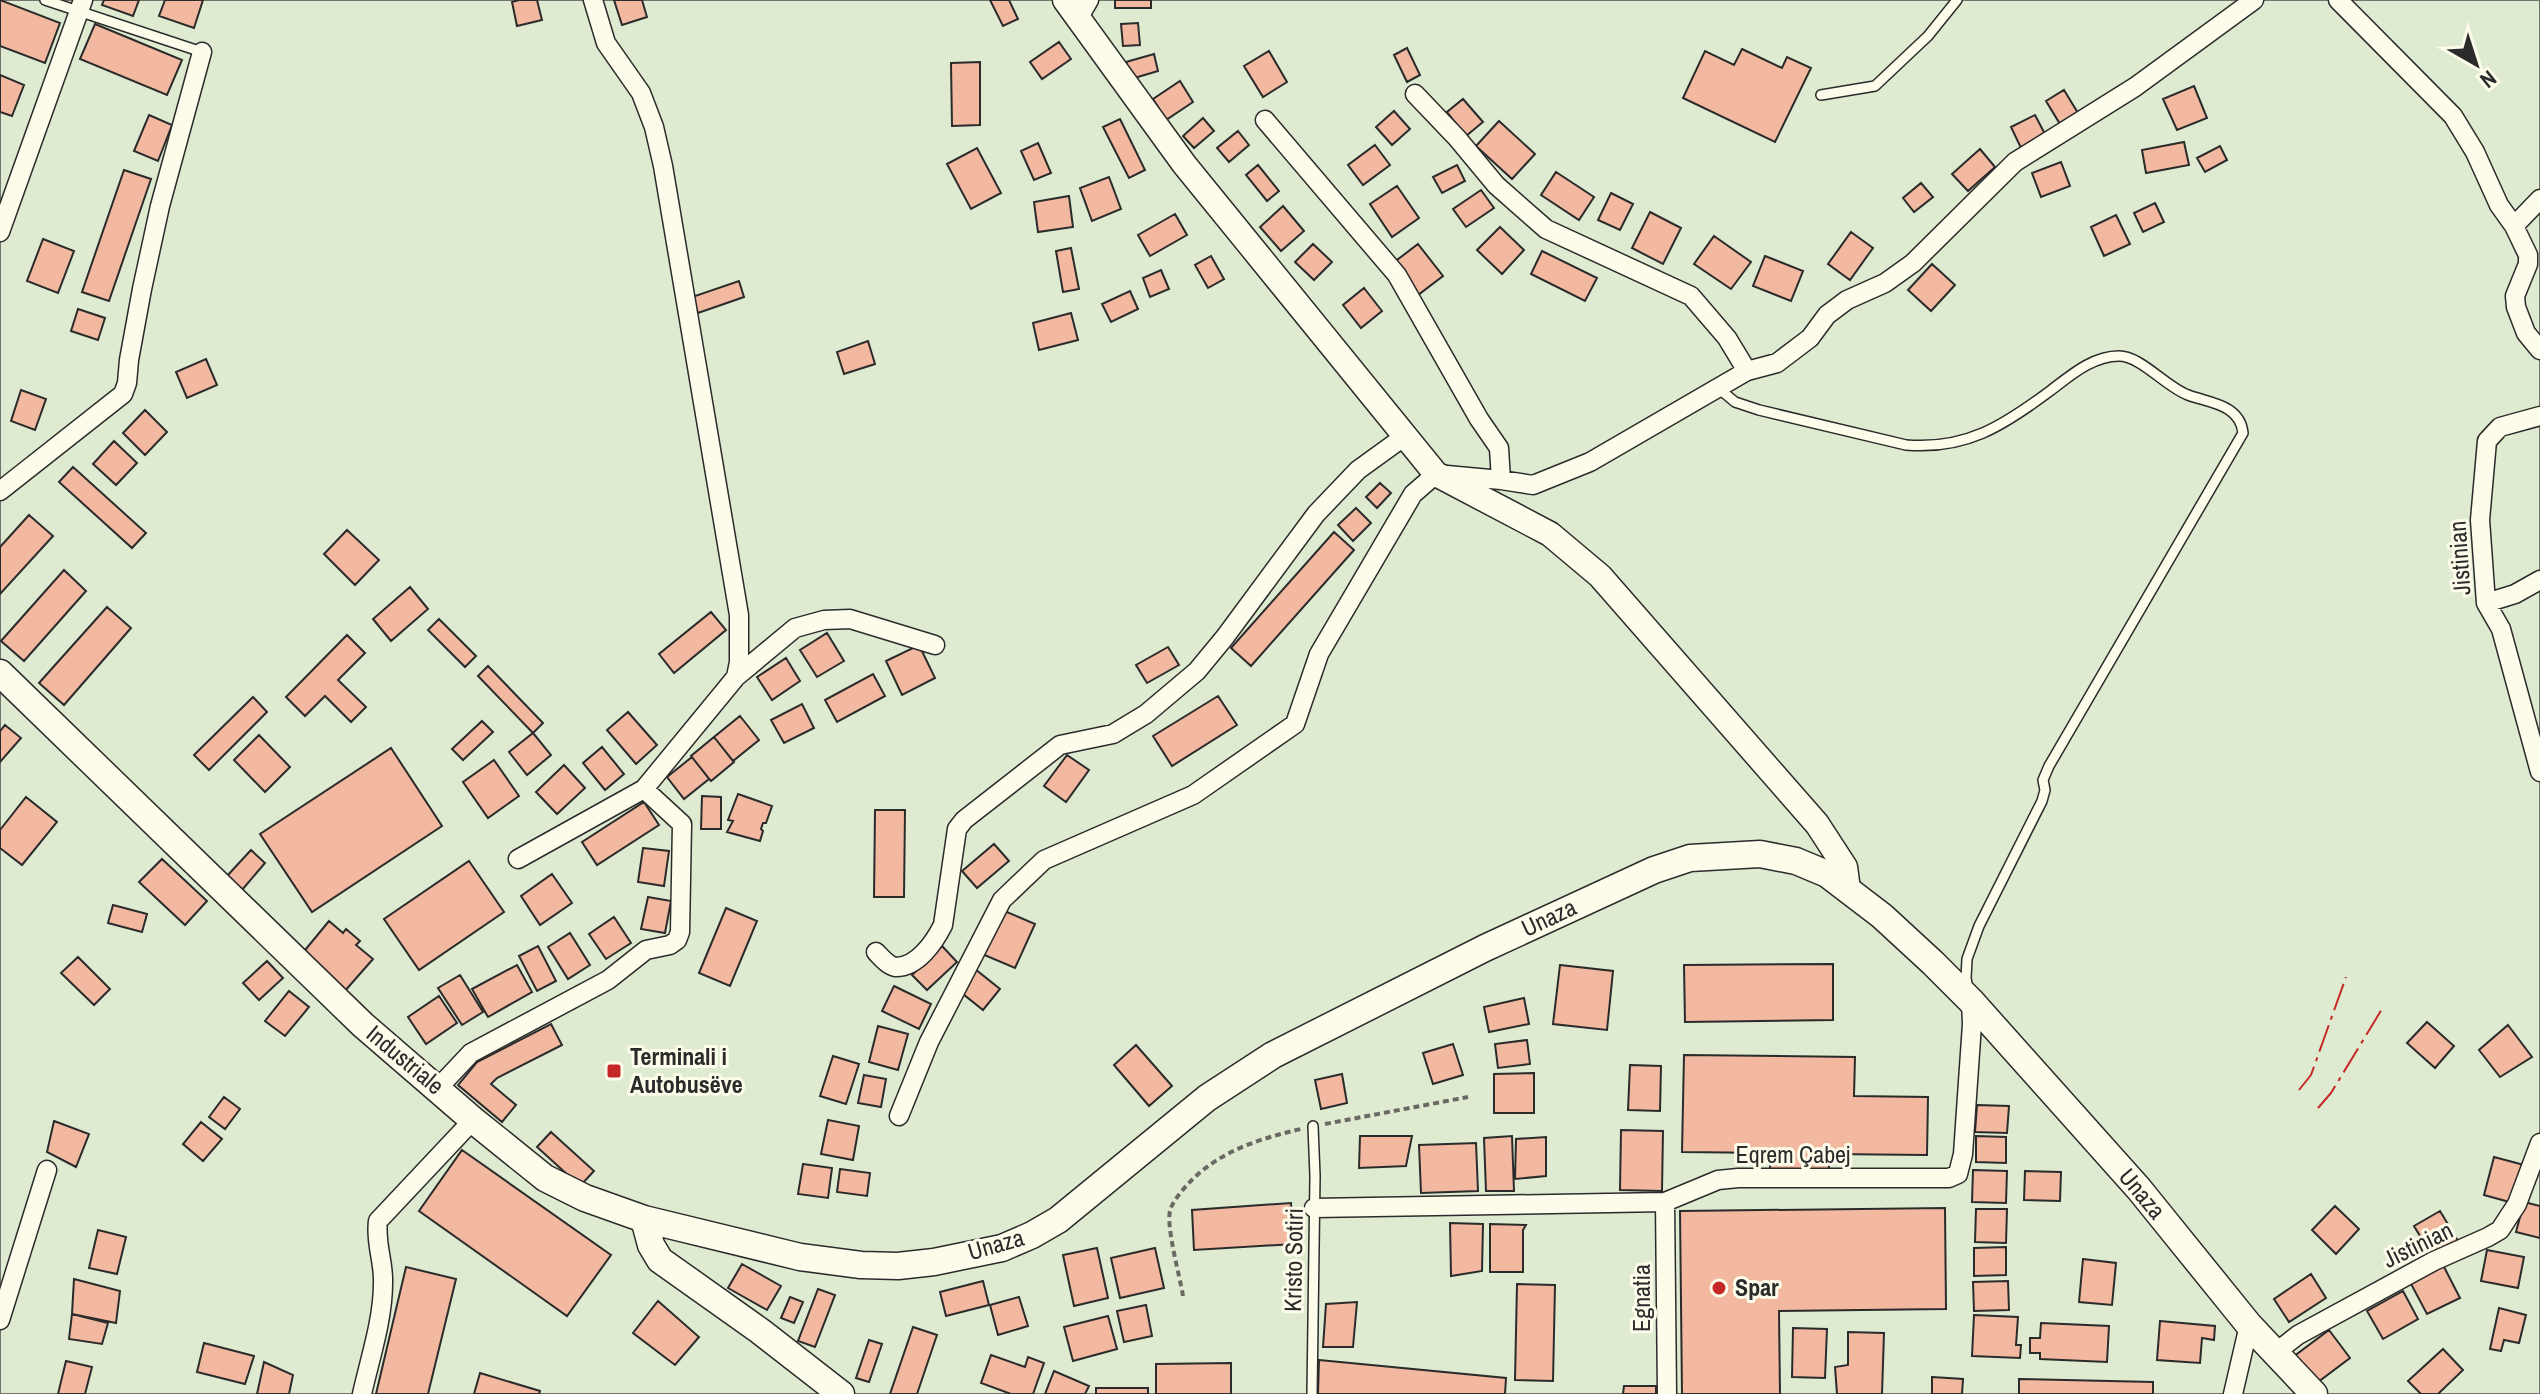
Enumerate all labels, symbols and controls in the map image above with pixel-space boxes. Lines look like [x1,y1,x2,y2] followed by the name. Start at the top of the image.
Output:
[2436,24,2516,104] north arrow
[2474,64,2503,95] text: N
[2440,520,2478,596] street label: Jistinian
[1516,891,1581,944] street label: Unaza
[360,1017,451,1101] street label: Industriale
[630,1040,743,1100] place label: Terminali i Autobusëve
[605,1062,623,1080] marker: Terminali i Autobusëve
[1736,1138,1850,1170] street label: Eqrem Çabej
[2112,1161,2173,1225] street label: Unaza
[1276,1208,1310,1312] street label: Kristo Sotiri
[2377,1213,2458,1275] street label: Jistinian
[964,1221,1028,1267] street label: Unaza
[1625,1264,1657,1332] street label: Egnatia
[1735,1271,1779,1303] place label: Spar
[1710,1279,1728,1297] marker: Spar

